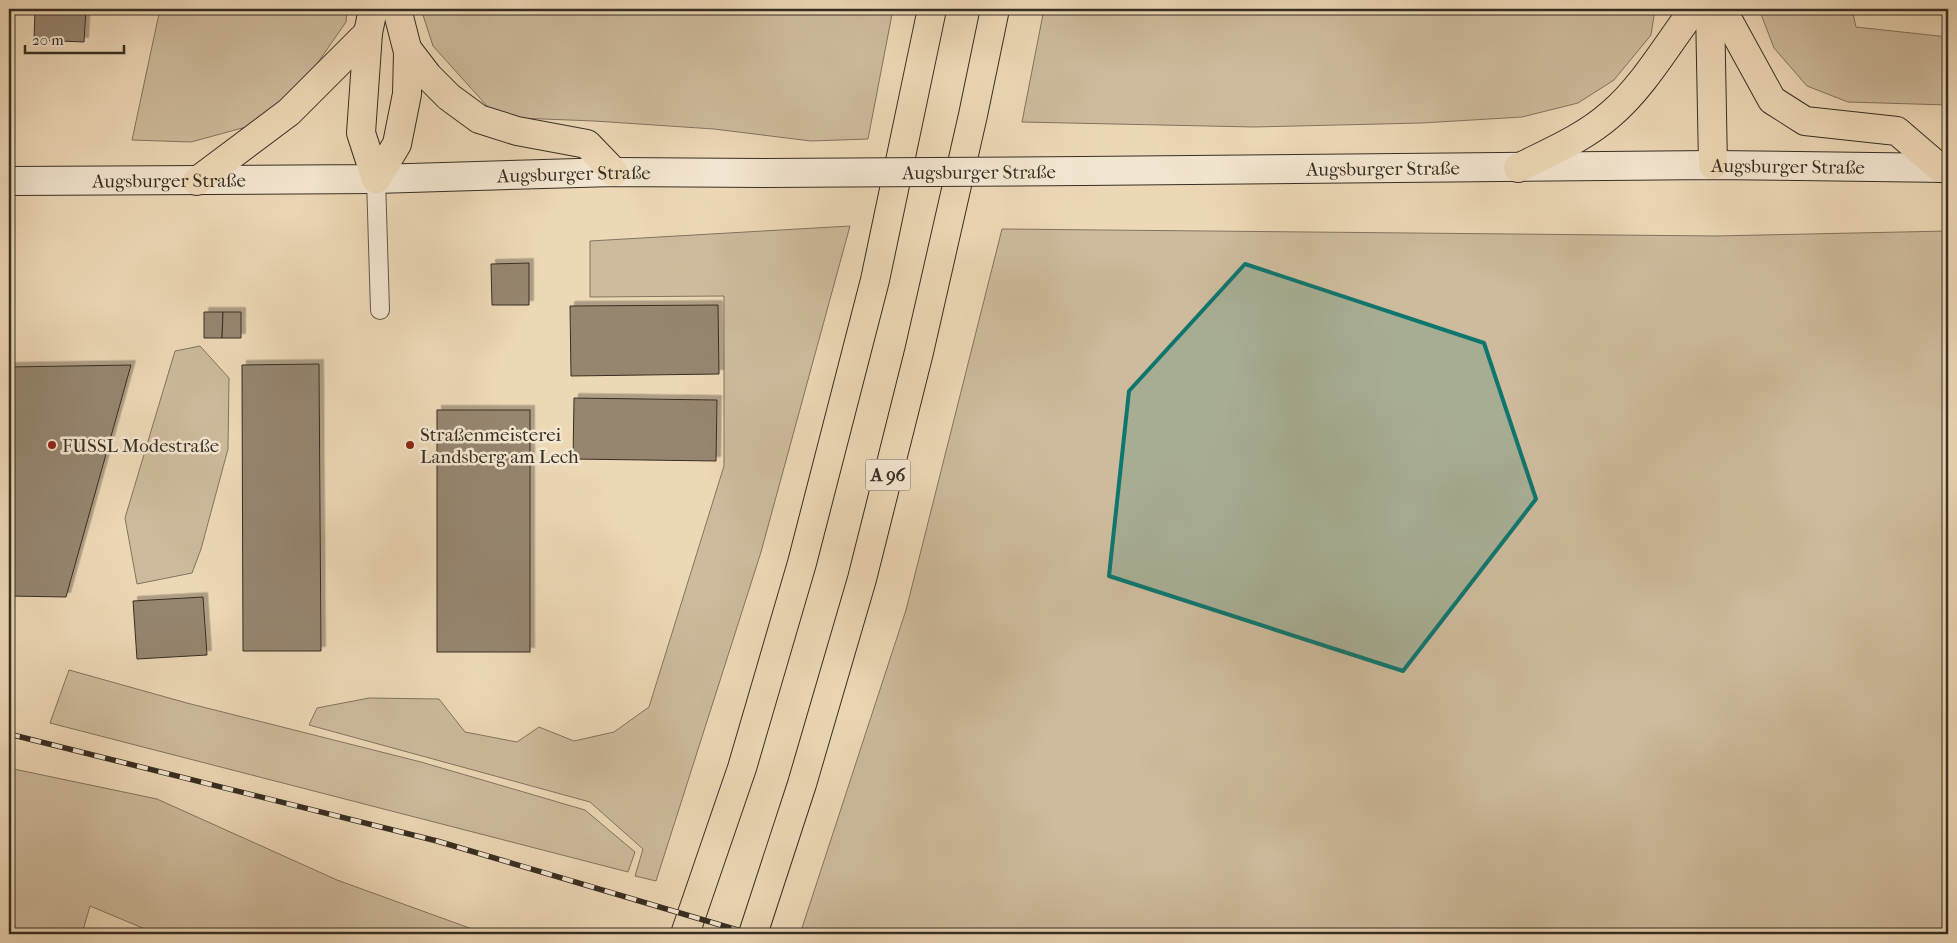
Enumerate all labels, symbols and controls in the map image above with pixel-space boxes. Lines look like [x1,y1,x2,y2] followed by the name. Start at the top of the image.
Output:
[25,22,124,54] scale bar
[32,31,64,49] text: 20 m
[1710,155,1865,179] street label: Augsburger Straße
[1305,157,1460,181] street label: Augsburger Straße
[901,161,1056,184] street label: Augsburger Straße
[496,162,651,187] street label: Augsburger Straße
[91,170,246,193] street label: Augsburger Straße
[420,424,579,468] place label: Straßenmeisterei Landsberg am Lech
[62,435,219,457] place label: FUSSL Modestraße
[46,439,58,451] marker: FUSSL Modestraße
[404,439,416,451] marker: Straßenmeisterei Landsberg am Lech
[866,460,910,490] road number: A 96

